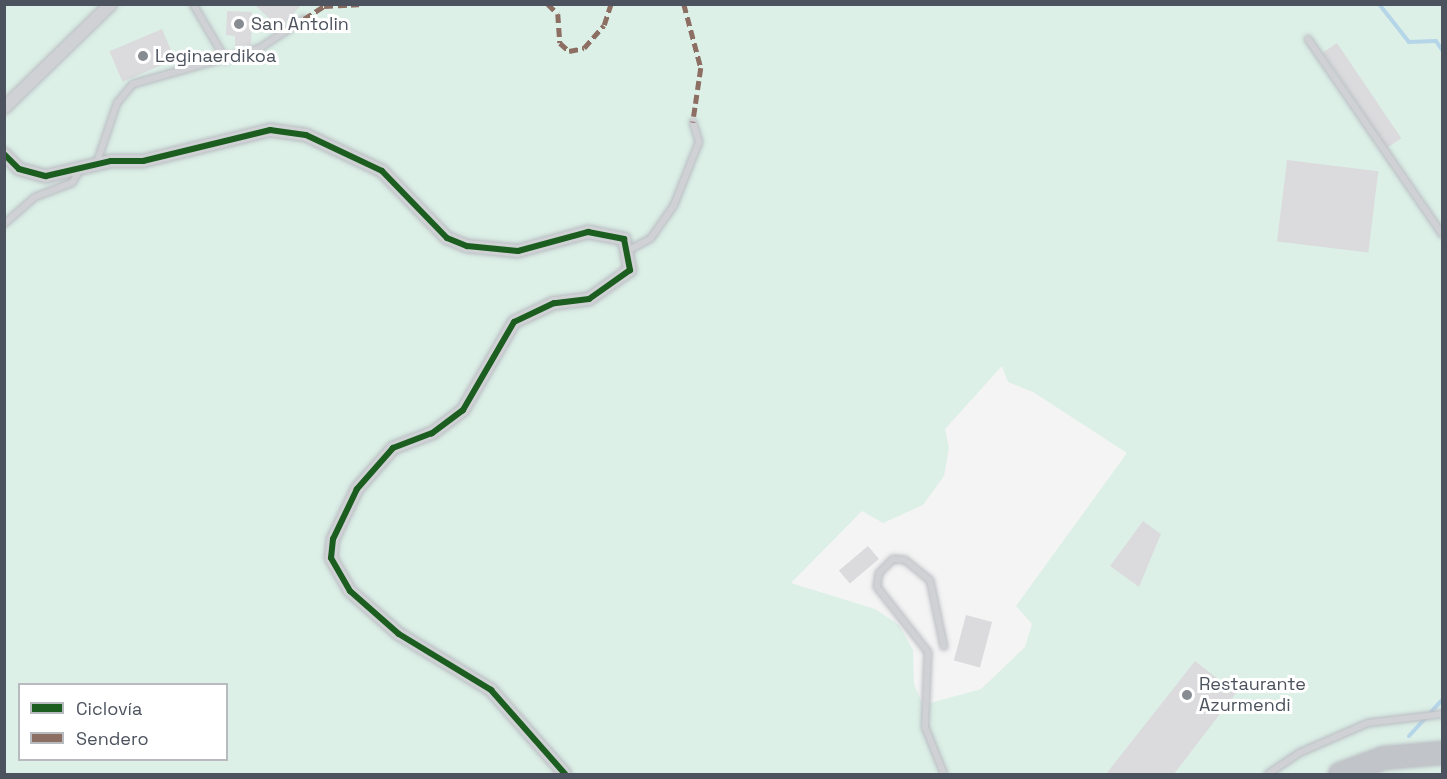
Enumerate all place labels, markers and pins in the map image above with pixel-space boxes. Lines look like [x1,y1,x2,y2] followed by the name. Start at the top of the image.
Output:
[251,13,349,35] place label: San Antolin
[232,17,246,31] marker: San Antolin
[155,45,276,67] place label: Leginaerdikoa
[136,49,150,63] marker: Leginaerdikoa
[1199,674,1306,716] place label: Restaurante Azurmendi
[1180,688,1194,702] marker: Restaurante Azurmendi

